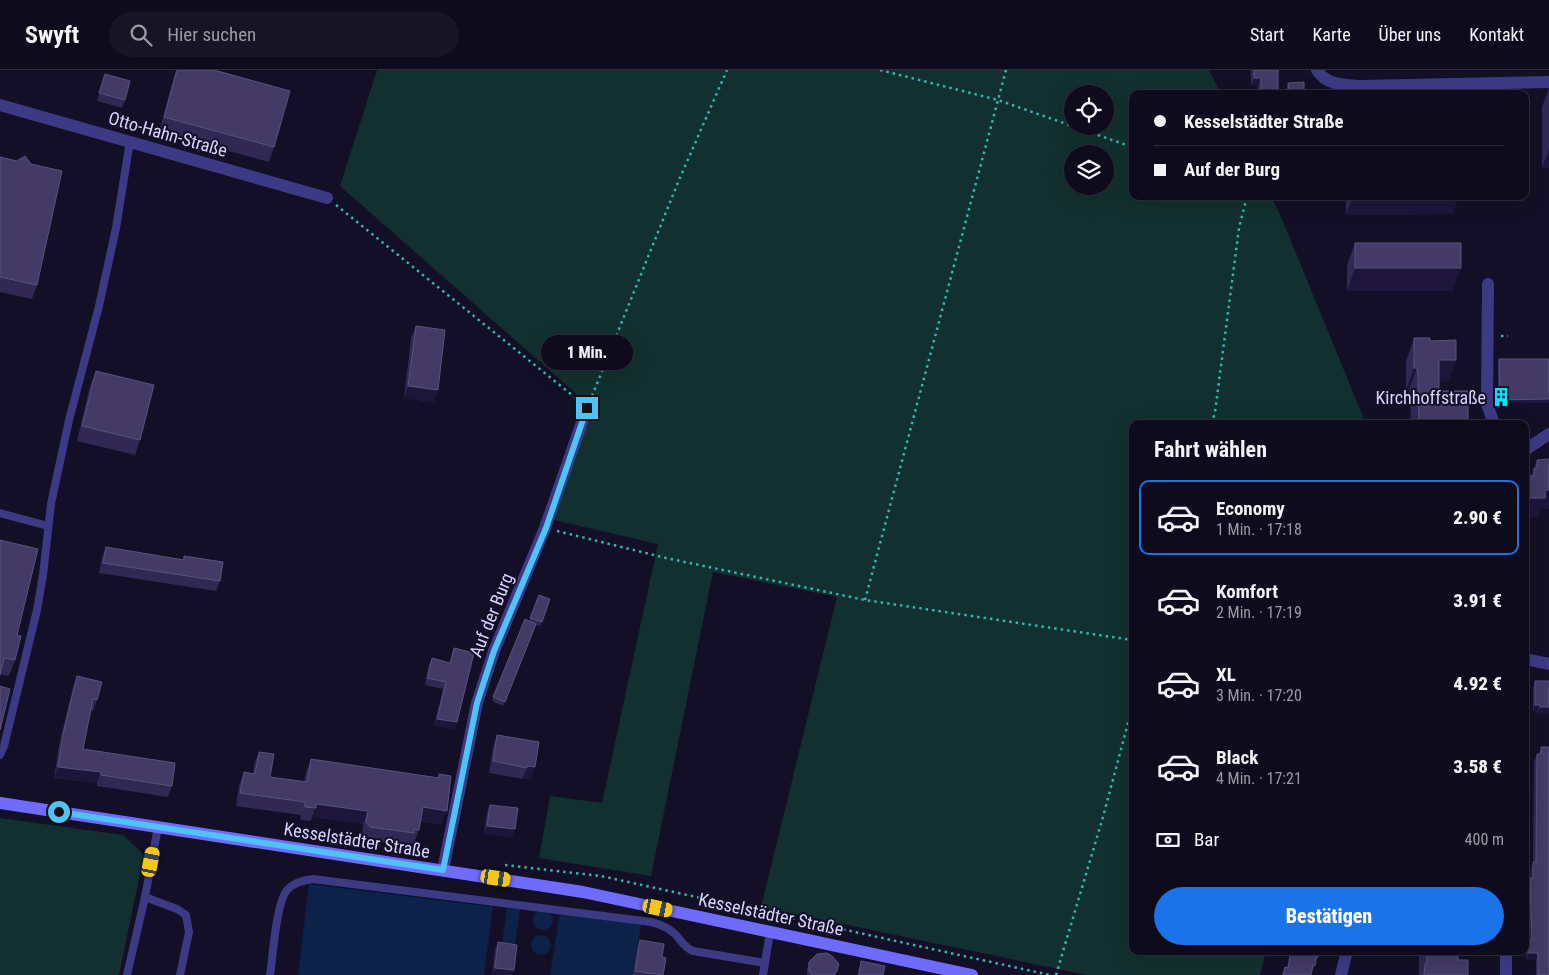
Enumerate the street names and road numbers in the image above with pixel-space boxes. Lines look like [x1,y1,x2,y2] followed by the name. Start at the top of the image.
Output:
[106,107,230,161] street label: Otto-Hahn-Straße
[465,570,517,660] street label: Auf der Burg
[282,818,432,862] street label: Kesselstädter Straße
[697,888,845,940] street label: Kesselstädter Straße

